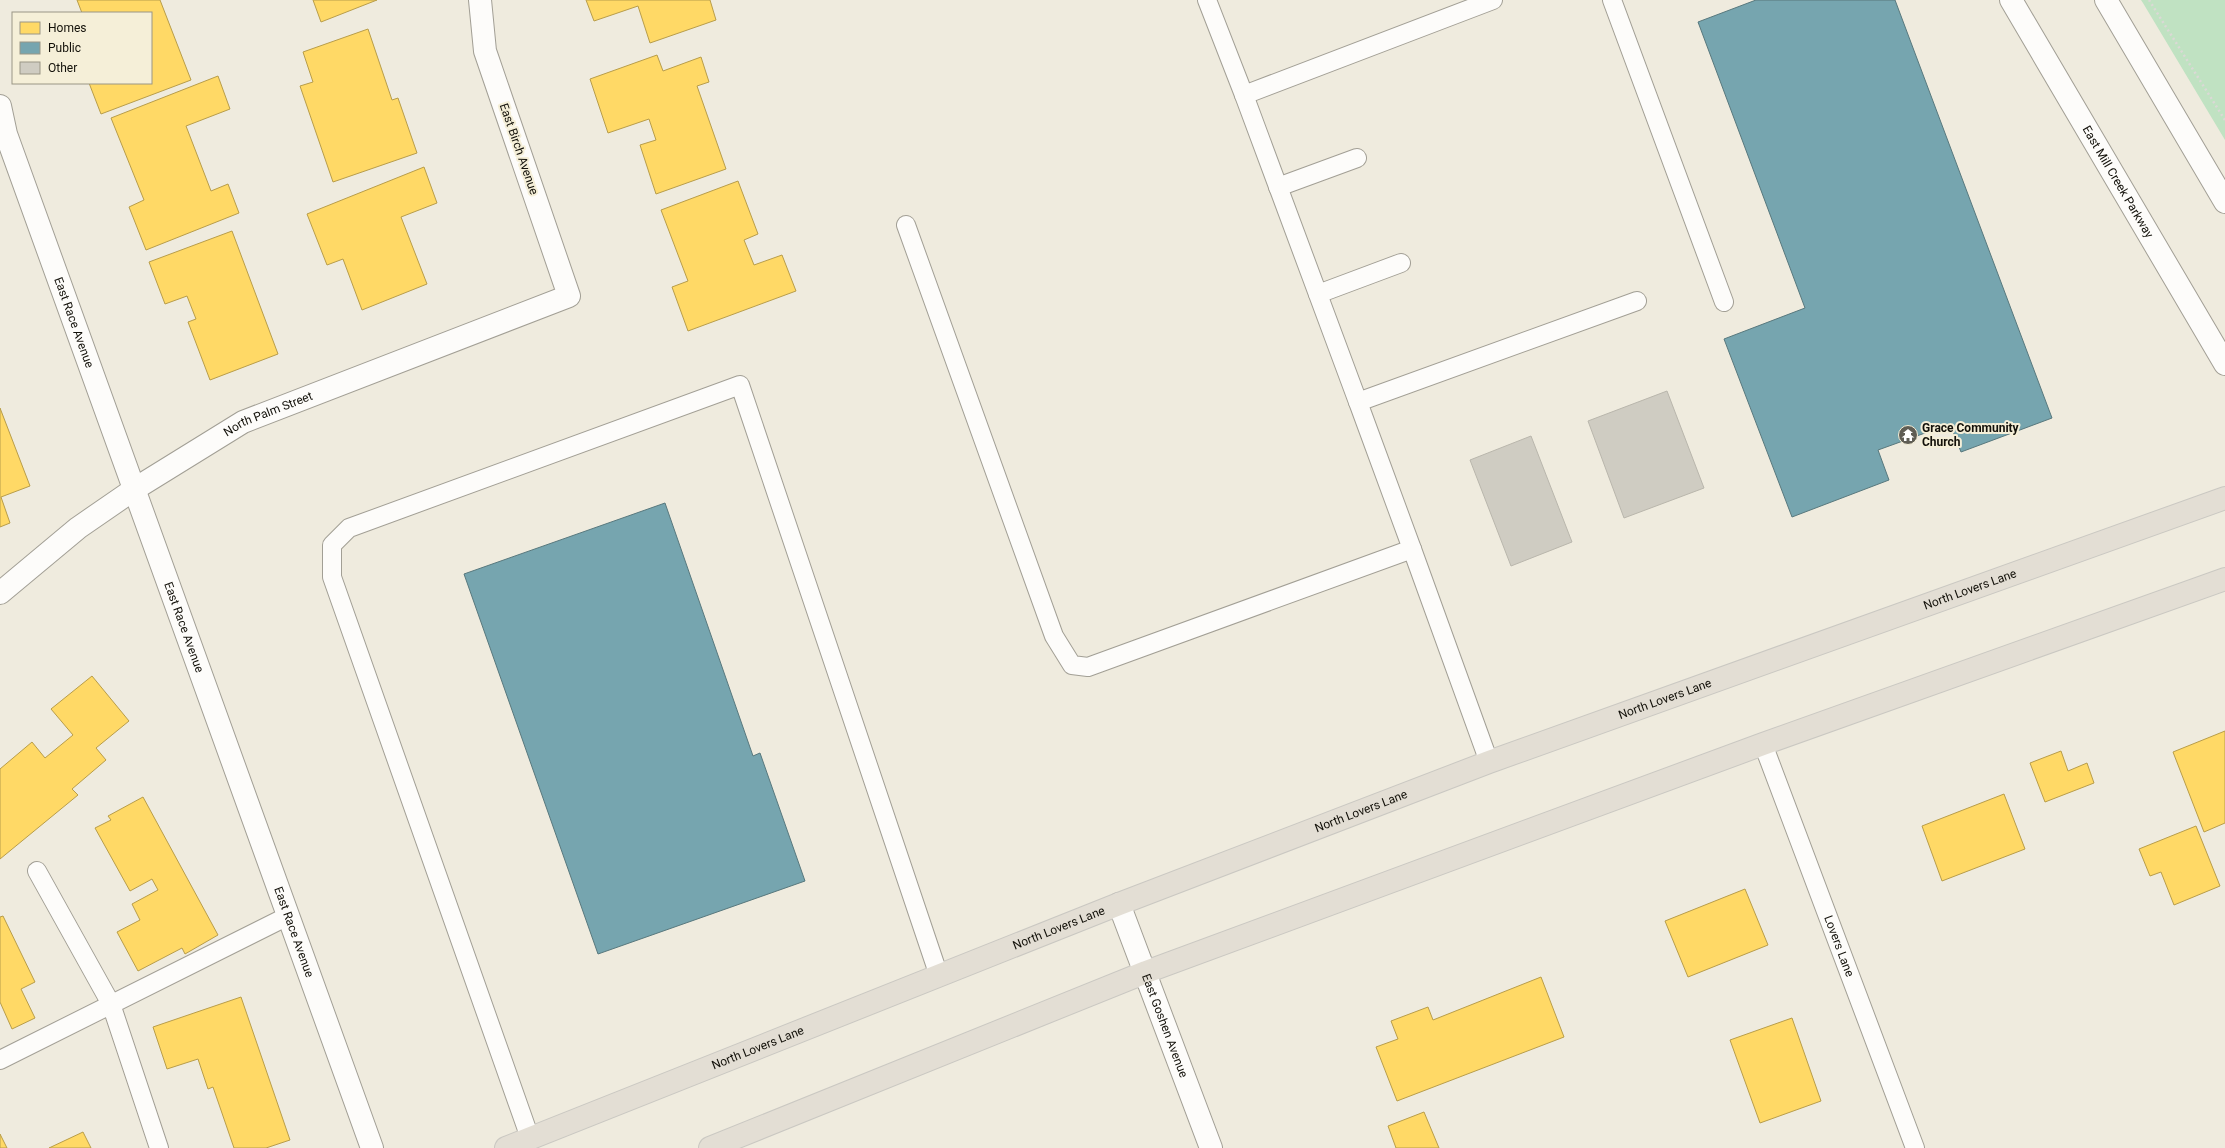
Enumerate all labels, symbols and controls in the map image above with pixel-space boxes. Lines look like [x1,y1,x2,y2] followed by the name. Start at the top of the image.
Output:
[12,12,152,84] legend
[48,21,86,35] text: Homes
[48,41,81,55] text: Public
[48,61,77,75] text: Other
[497,101,541,197] street label: East Birch Avenue
[2080,123,2156,241] street label: East Mill Creek Parkway
[51,275,97,370] street label: East Race Avenue
[221,389,315,439] street label: North Palm Street
[1922,421,2020,449] place label: Grace Community Church
[1897,424,1919,446] temple icon: Grace Community Church
[1921,566,2018,613] street label: North Lovers Lane
[161,580,207,674] street label: East Race Avenue
[1616,676,1713,722] street label: North Lovers Lane
[1313,787,1409,835] street label: North Lovers Lane
[271,885,317,979] street label: East Race Avenue
[1011,903,1107,953] street label: North Lovers Lane
[1821,913,1857,979] street label: Lovers Lane
[1139,972,1191,1079] street label: East Goshen Avenue
[710,1023,806,1072] street label: North Lovers Lane

